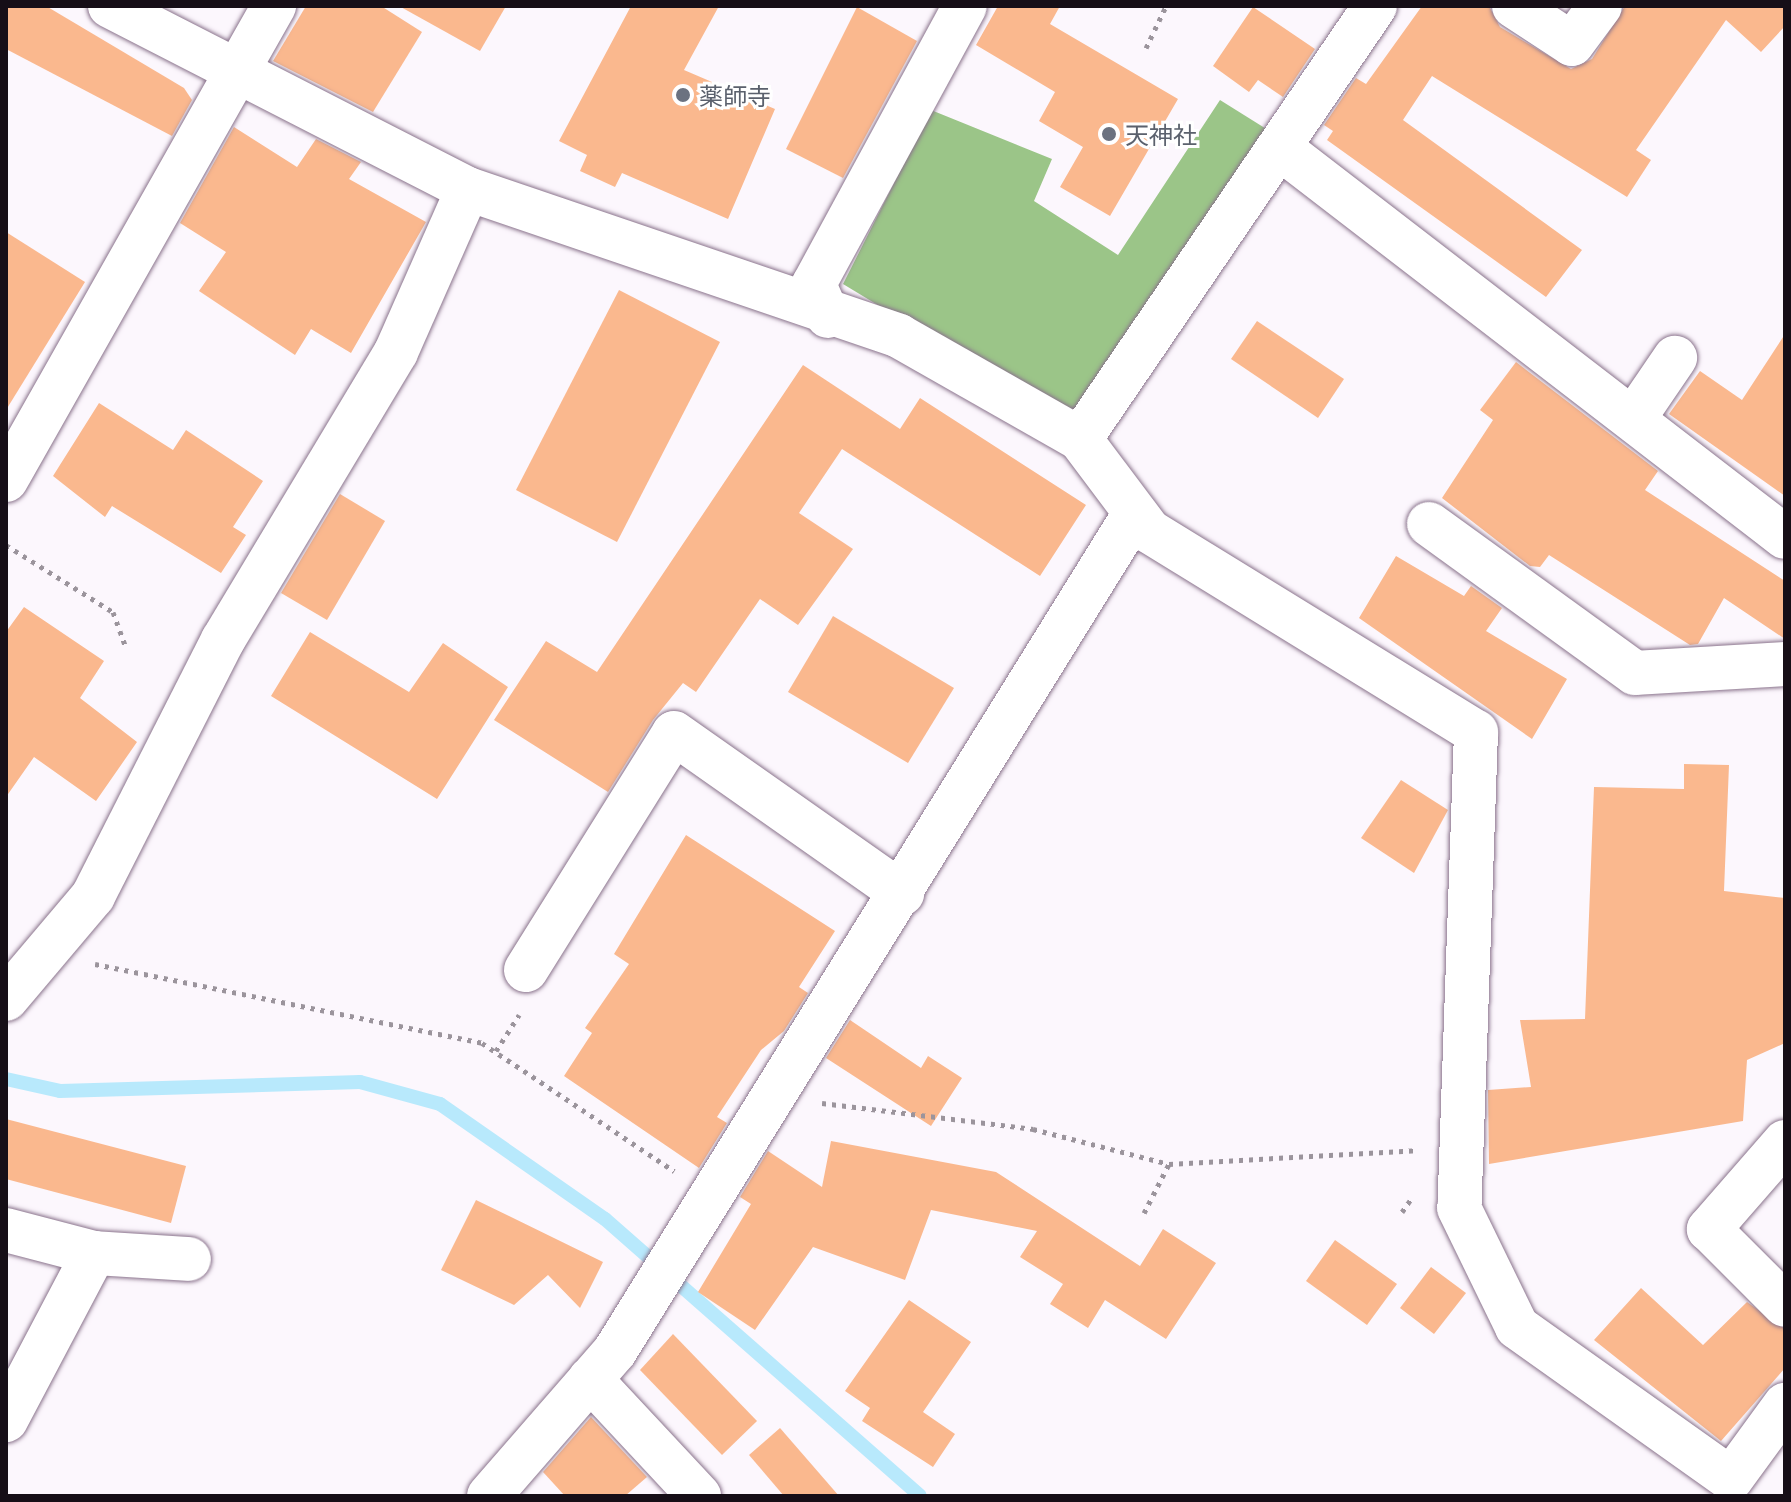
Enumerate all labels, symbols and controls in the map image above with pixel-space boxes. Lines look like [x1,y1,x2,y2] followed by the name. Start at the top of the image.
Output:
[699,81,771,109] place label: 薬師寺
[674,86,692,104] marker: 薬師寺
[1125,120,1197,148] place label: 天神社
[1100,125,1118,143] marker: 天神社

